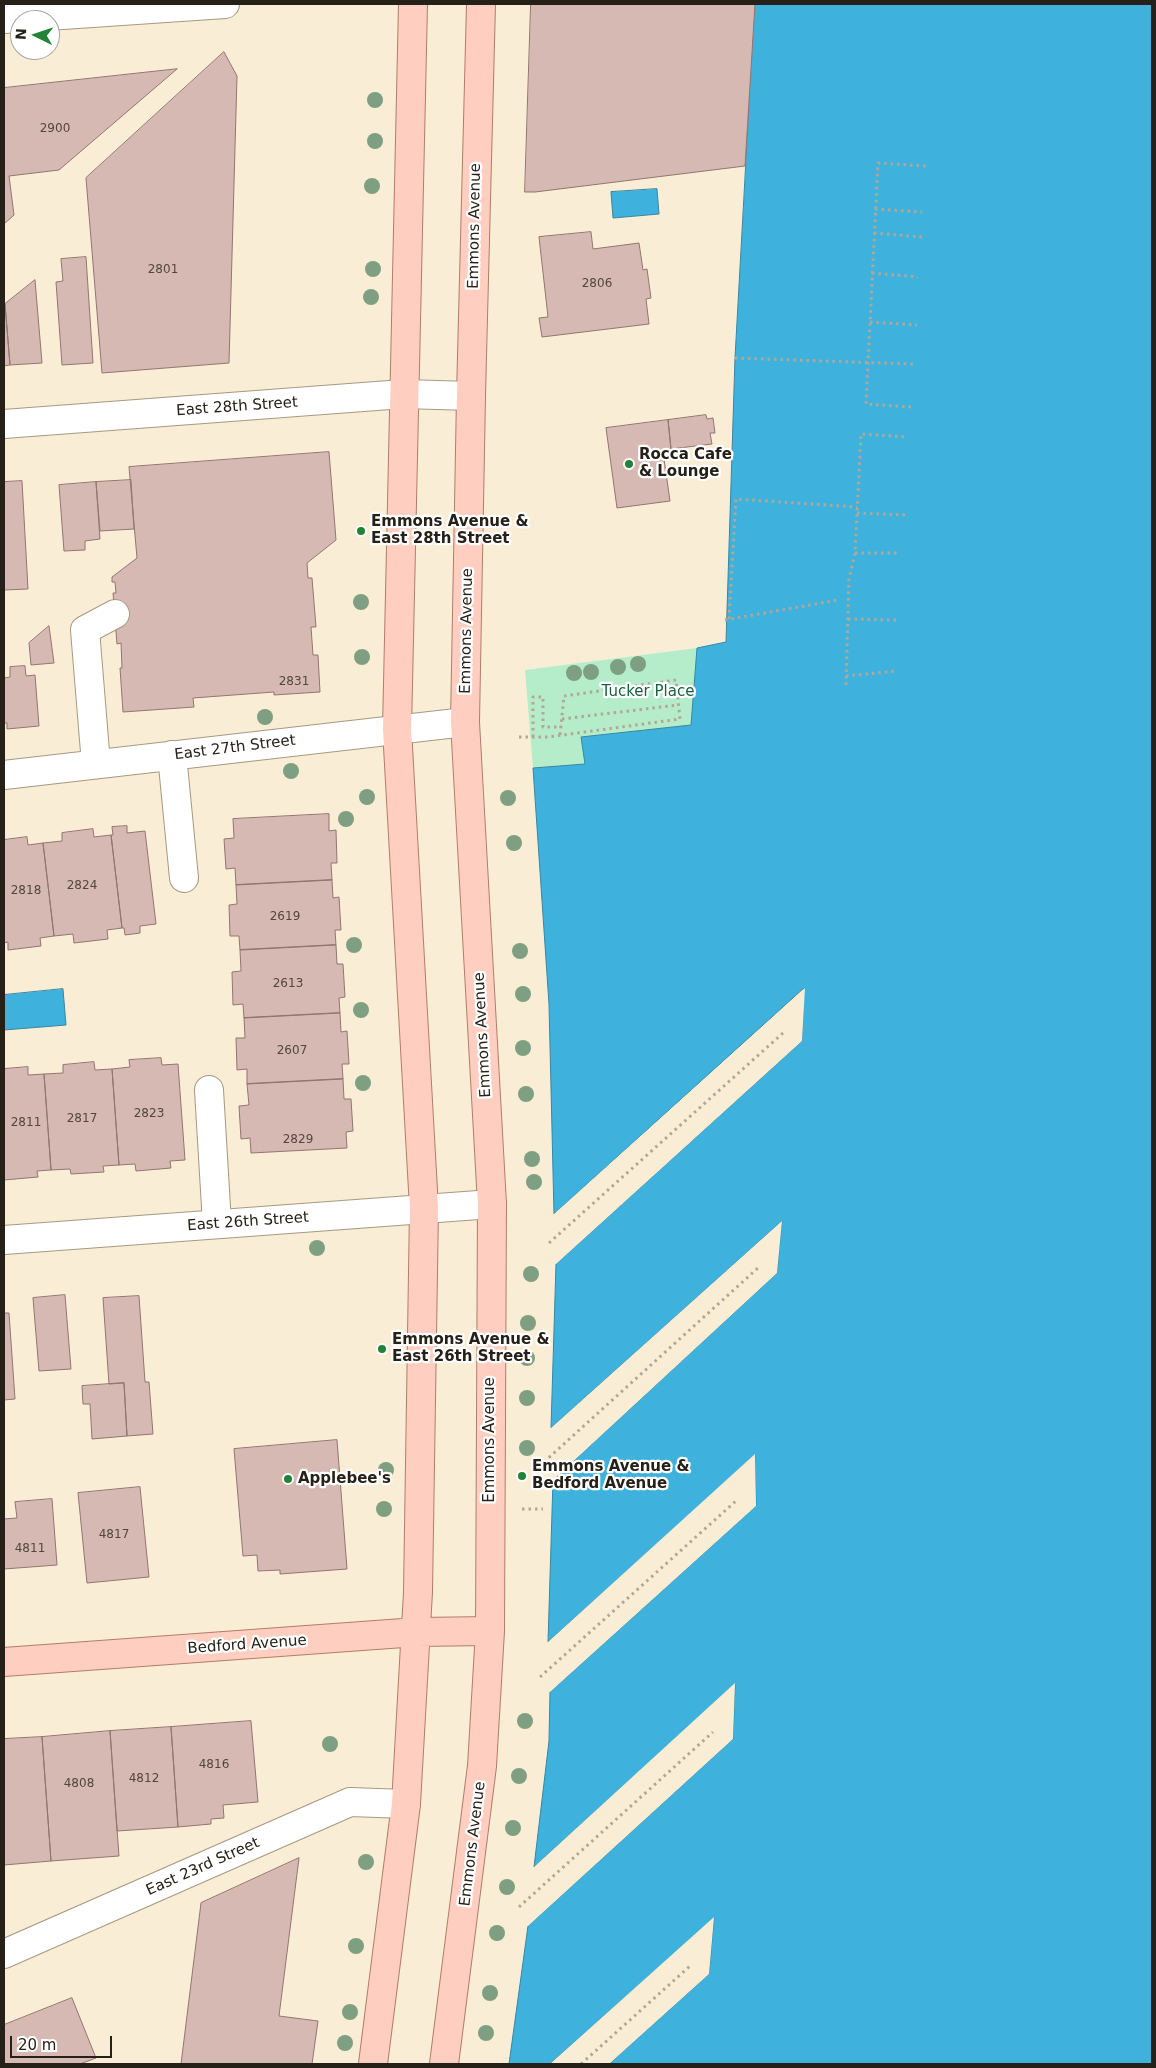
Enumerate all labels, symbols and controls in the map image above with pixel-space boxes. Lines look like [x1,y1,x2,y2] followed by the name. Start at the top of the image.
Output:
[10,10,60,60] north arrow
[13,28,29,40] text: N
[40,122,70,136] house number: 2900
[465,163,485,289] street label: Emmons Avenue
[148,263,178,277] house number: 2801
[582,277,612,291] house number: 2806
[176,394,298,420] street label: East 28th Street
[639,446,732,481] place label: Rocca Cafe & Lounge
[623,458,635,470] marker: Rocca Cafe & Lounge
[371,513,528,548] place label: Emmons Avenue & East 28th Street
[355,525,367,537] marker: Emmons Avenue & East 28th Street
[457,568,477,694] street label: Emmons Avenue
[279,675,309,689] house number: 2831
[602,683,694,701] park label: Tucker Place
[173,732,297,764] street label: East 27th Street
[67,879,97,893] house number: 2824
[11,884,41,898] house number: 2818
[270,910,300,924] house number: 2619
[471,972,495,1098] street label: Emmons Avenue
[273,977,303,991] house number: 2613
[277,1044,307,1058] house number: 2607
[134,1107,164,1121] house number: 2823
[67,1112,97,1126] house number: 2817
[11,1116,41,1130] house number: 2811
[283,1133,313,1147] house number: 2829
[187,1209,309,1235] street label: East 26th Street
[392,1331,550,1366] place label: Emmons Avenue & East 26th Street
[376,1343,388,1355] marker: Emmons Avenue & East 26th Street
[481,1377,499,1503] street label: Emmons Avenue
[532,1458,690,1493] place label: Emmons Avenue & Bedford Avenue
[298,1470,391,1488] place label: Applebee's
[516,1470,528,1482] marker: Emmons Avenue & Bedford Avenue
[282,1473,294,1485] marker: Applebee's
[99,1528,129,1542] house number: 4817
[15,1542,45,1556] house number: 4811
[187,1632,307,1658] street label: Bedford Avenue
[199,1758,229,1772] house number: 4816
[129,1772,159,1786] house number: 4812
[64,1777,94,1791] house number: 4808
[456,1781,490,1907] street label: Emmons Avenue
[144,1834,262,1900] street label: East 23rd Street
[12,2026,115,2058] scale bar
[18,2036,56,2054] text: 20 m

